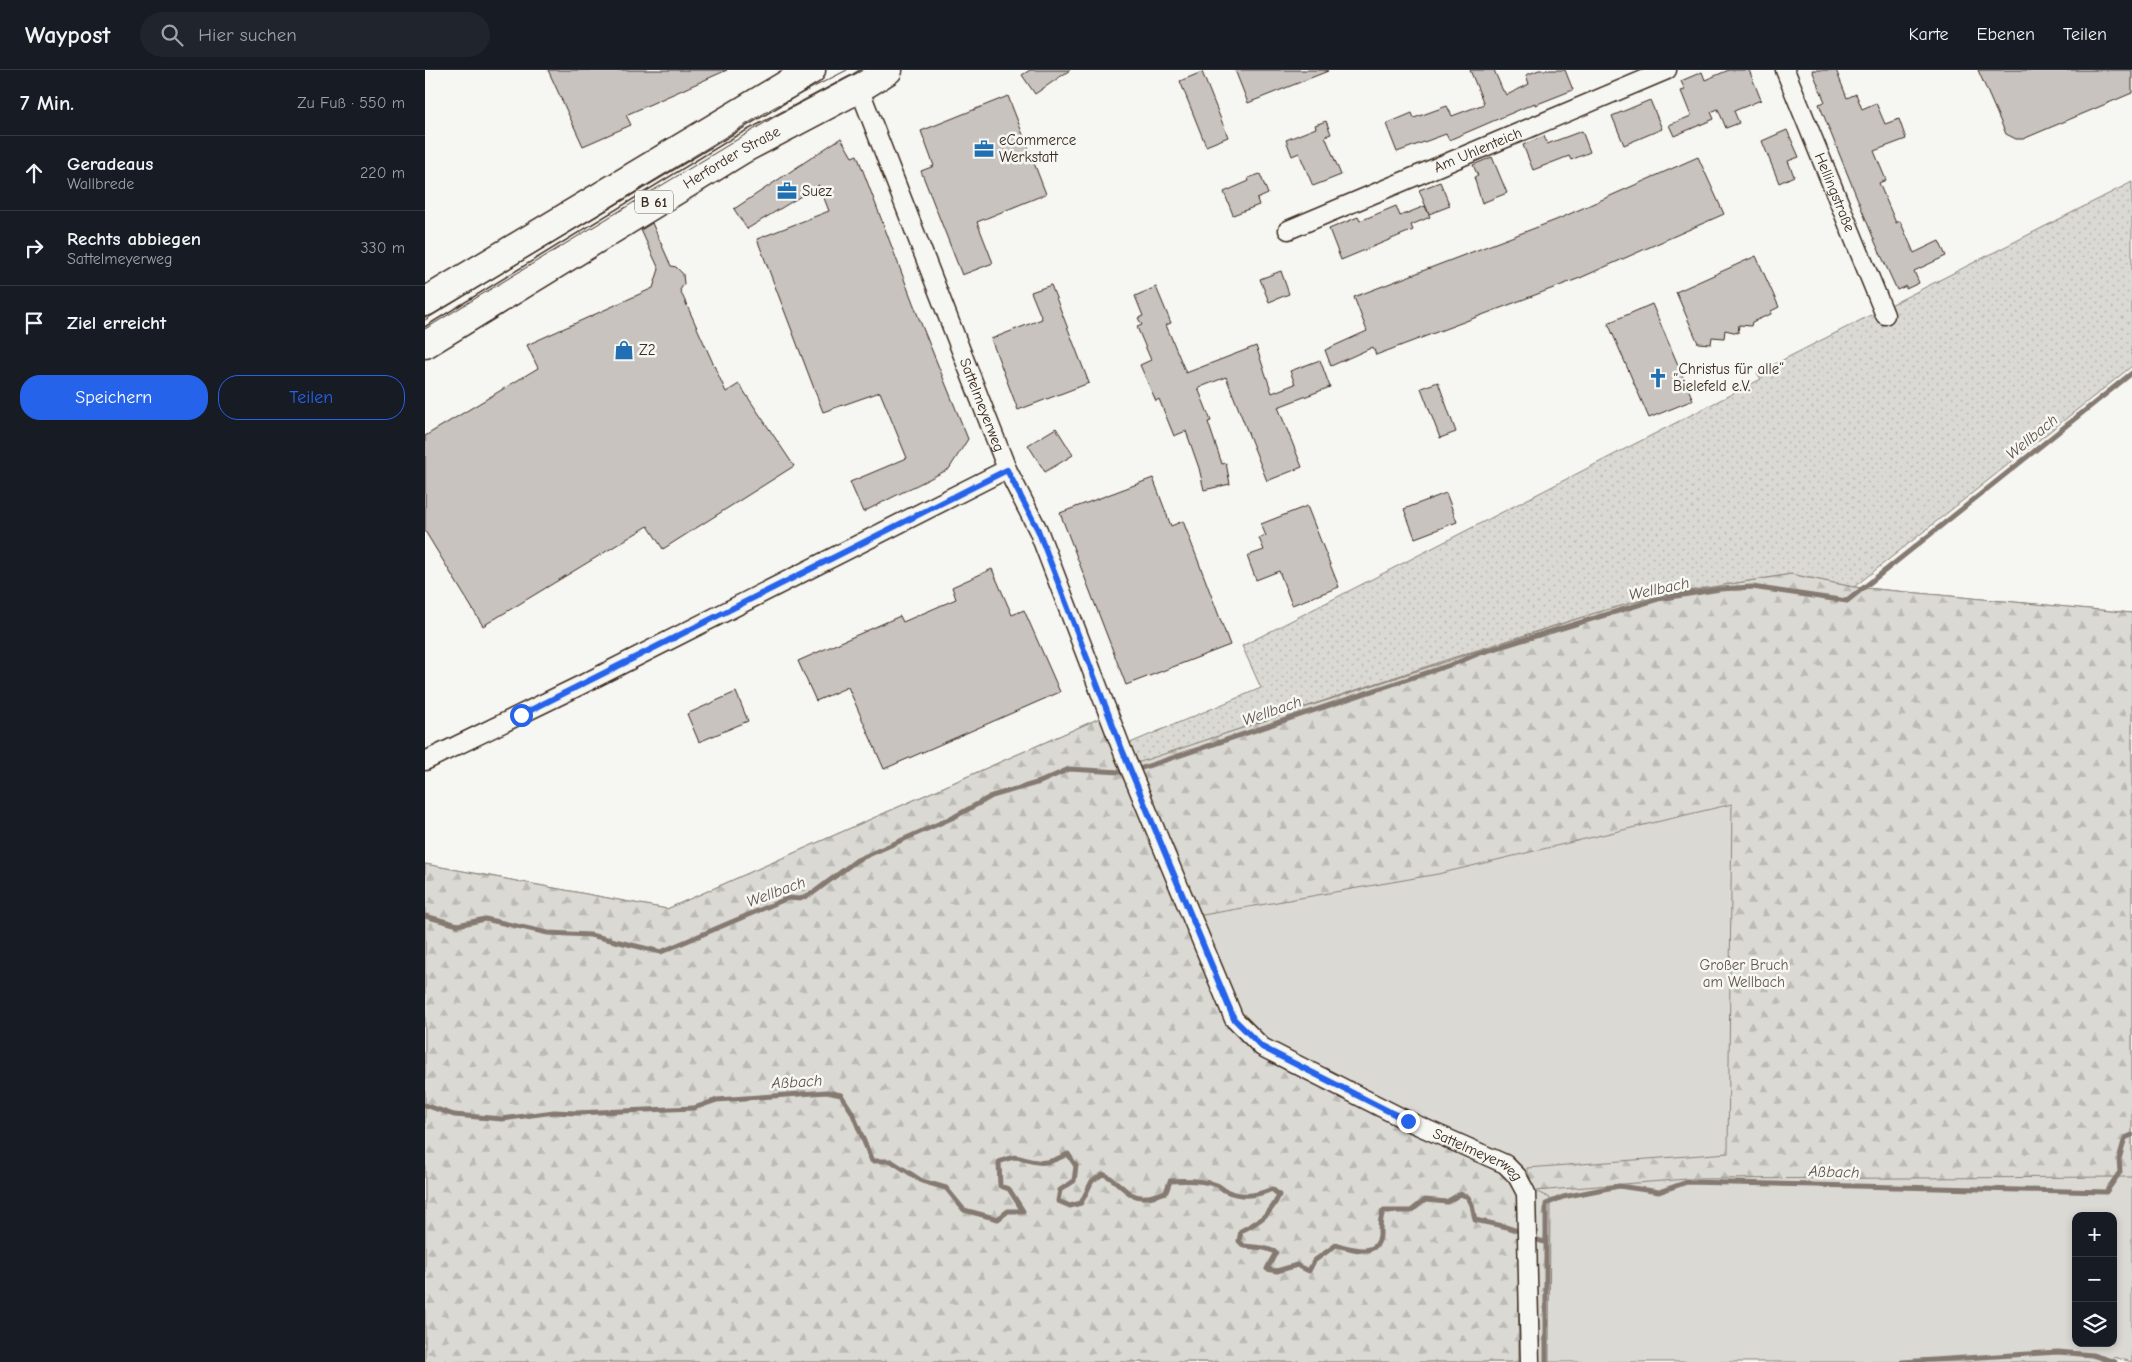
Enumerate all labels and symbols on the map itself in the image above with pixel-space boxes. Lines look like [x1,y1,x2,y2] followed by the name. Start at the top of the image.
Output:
[680,122,784,193] street label: Herforder Straße
[1431,123,1524,176] street label: Am Uhlenteich
[999,131,1077,166] place label: eCommerce Werkstatt
[973,138,995,160] office icon: eCommerce Werkstatt
[1811,150,1859,235] street label: Hellingstraße
[776,180,798,202] office icon: Suez
[802,182,832,200] place label: Suez
[635,190,673,214] road number: B 61
[613,339,635,361] shop icon: Z2
[639,341,656,359] place label: Z2
[956,355,1008,454] street label: Sattelmeyerweg
[1673,360,1784,395] place label: „Christus für alle“ Bielefeld e.V.
[1647,367,1669,389] church icon: „Christus für alle“ Bielefeld e.V.
[2002,411,2062,463] water label: Wellbach
[1627,574,1691,604] water label: Wellbach
[1240,692,1304,730] water label: Wellbach
[510,704,533,727] route start
[744,873,808,911] water label: Wellbach
[1700,956,1788,991] park label: Großer Bruch am Wellbach
[770,1072,823,1092] water label: Aßbach
[1397,1110,1420,1133] route end
[1430,1124,1527,1184] street label: Sattelmeyerweg
[1807,1162,1860,1182] water label: Aßbach

